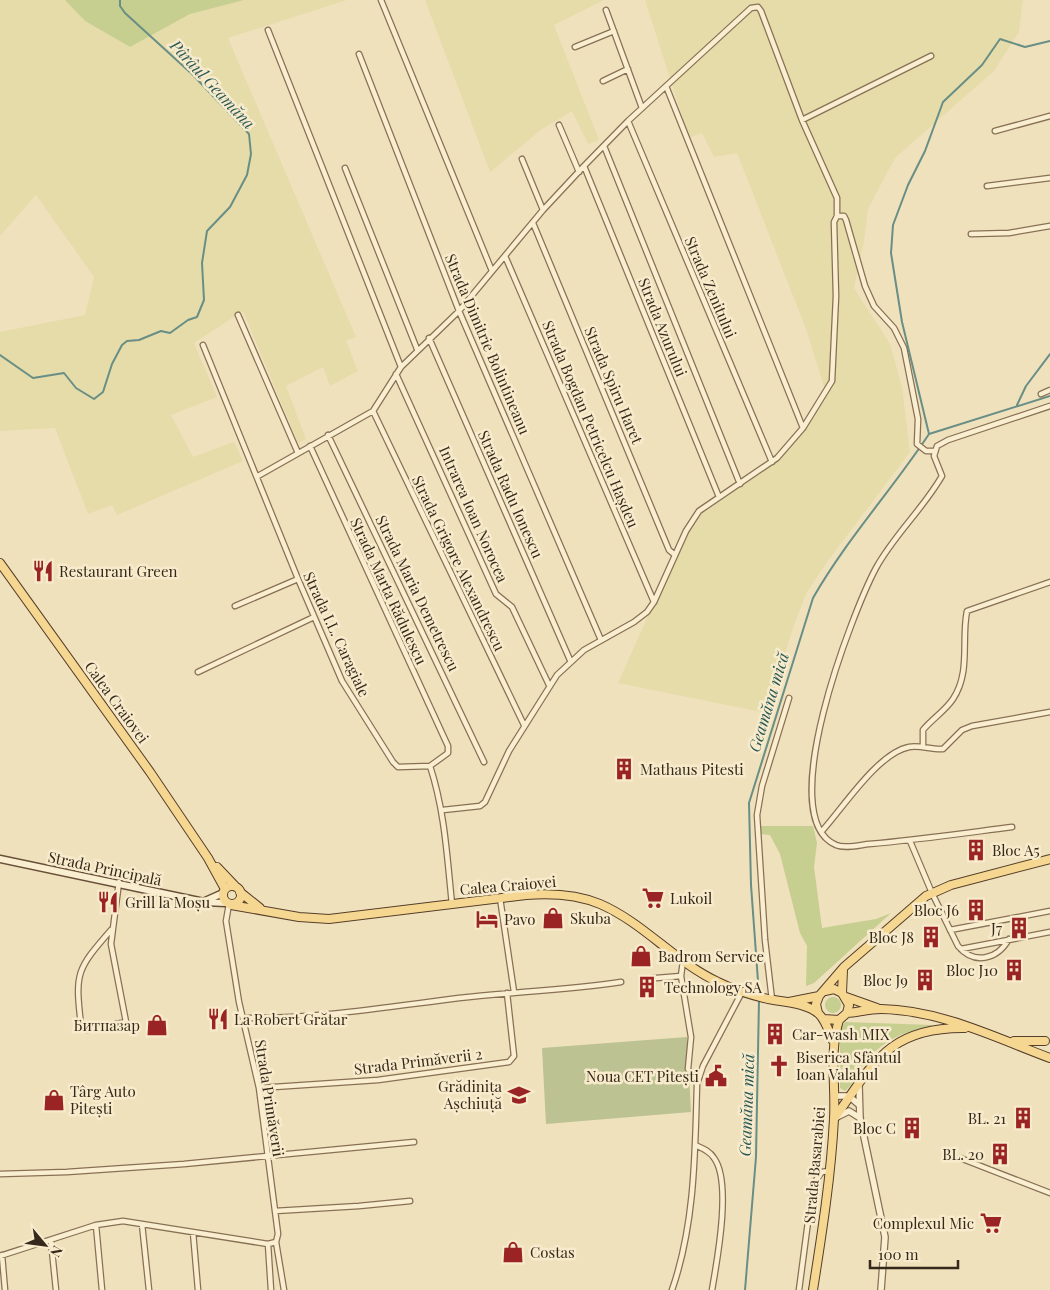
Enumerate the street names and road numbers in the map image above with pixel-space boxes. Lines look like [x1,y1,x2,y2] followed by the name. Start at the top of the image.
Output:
[681,233,742,341] street label: Strada Zenitului
[441,251,535,438] street label: Strada Dimitrie Bolintineanu
[634,275,692,380] street label: Strada Azurului
[538,317,644,531] street label: Strada Bogdan Petricelcu Hașdeu
[580,323,648,447] street label: Strada Spiru Haret
[474,427,548,561] street label: Strada Radu Ionescu
[435,443,513,586] street label: Intrarea Ioan Norocea
[408,472,510,654] street label: Strada Grigore Alexandrescu
[371,512,465,675] street label: Strada Maria Demetrescu
[346,514,432,668] street label: Strada Marta Rădulescu
[299,568,375,700] street label: Strada I.L. Caragiale
[80,657,154,747] street label: Calea Craiovei
[46,846,164,890] street label: Strada Principală
[459,871,558,899] street label: Calea Craiovei
[251,1038,289,1158] street label: Strada Primăverii
[353,1043,483,1079] street label: Strada Primăverii 2
[799,1105,829,1224] street label: Strada Basarabiei

